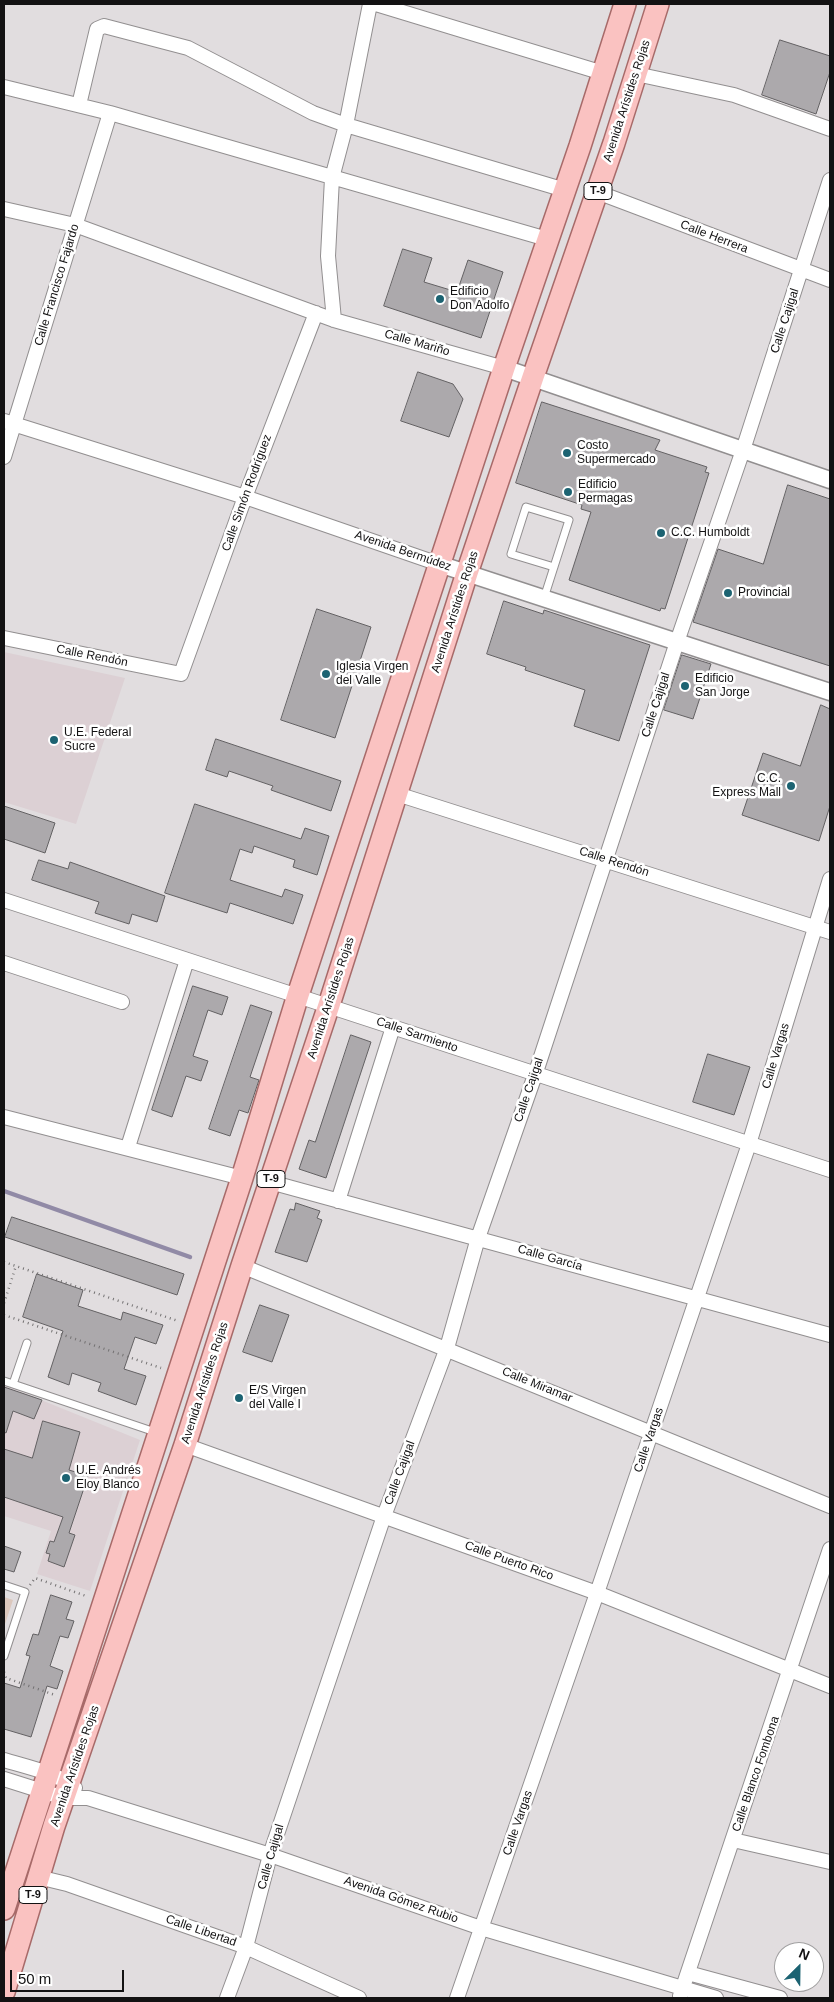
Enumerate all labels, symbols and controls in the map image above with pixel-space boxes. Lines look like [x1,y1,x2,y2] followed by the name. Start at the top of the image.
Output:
[601,38,653,164] street label: Avenida Arístides Rojas
[584,182,612,200] road number: T-9
[678,217,750,257] street label: Calle Herrera
[32,222,82,348] street label: Calle Francisco Fajardo
[450,285,509,313] place label: Edificio Don Adolfo
[768,287,802,355] street label: Calle Cajigal
[434,293,446,305] marker: Edificio Don Adolfo
[383,327,451,359] street label: Calle Mariño
[219,433,275,553] street label: Calle Simón Rodríguez
[577,439,656,467] place label: Costo Supermercado
[561,447,573,459] marker: Costo Supermercado
[578,478,633,506] place label: Edificio Permagas
[562,486,574,498] marker: Edificio Permagas
[671,526,750,540] place label: C.C. Humboldt
[655,527,667,539] marker: C.C. Humboldt
[353,528,453,574] street label: Avenida Bermúdez
[429,549,481,675] street label: Avenida Arístides Rojas
[738,586,790,600] place label: Provincial
[722,587,734,599] marker: Provincial
[55,642,129,670] street label: Calle Rendón
[336,660,408,688] place label: Iglesia Virgen del Valle
[320,668,332,680] marker: Iglesia Virgen del Valle
[639,671,673,739] street label: Calle Cajigal
[695,672,750,700] place label: Edificio San Jorge
[679,680,691,692] marker: Edificio San Jorge
[64,726,131,754] place label: U.E. Federal Sucre
[48,734,60,746] marker: U.E. Federal Sucre
[712,772,781,800] place label: C.C. Express Mall
[785,780,797,792] marker: C.C. Express Mall
[577,844,651,880] street label: Calle Rendón
[305,935,357,1061] street label: Avenida Arístides Rojas
[374,1014,460,1056] street label: Calle Sarmiento
[759,1021,793,1091] street label: Calle Vargas
[511,1056,547,1124] street label: Calle Cajigal
[257,1170,285,1188] road number: T-9
[516,1242,584,1274] street label: Calle García
[179,1320,231,1446] street label: Avenida Arístides Rojas
[500,1364,574,1406] street label: Calle Miramar
[249,1384,306,1412] place label: E/S Virgen del Valle I
[233,1392,245,1404] marker: E/S Virgen del Valle I
[631,1406,667,1474] street label: Calle Vargas
[382,1439,418,1507] street label: Calle Cajigal
[76,1464,141,1492] place label: U.E. Andrés Eloy Blanco
[60,1472,72,1484] marker: U.E. Andrés Eloy Blanco
[463,1538,555,1584] street label: Calle Puerto Rico
[47,1704,103,1828] street label: Avenida Arístides Rojas
[729,1714,783,1834] street label: Calle Blanco Fombona
[500,1789,536,1857] street label: Calle Vargas
[255,1823,287,1891] street label: Calle Cajigal
[342,1874,460,1926] street label: Avenida Gómez Rubio
[19,1886,47,1904] road number: T-9
[164,1912,238,1950] street label: Calle Libertad
[774,1942,824,1992] north arrow
[797,1945,812,1963] text: N
[12,1960,126,1992] scale bar
[18,1970,51,1987] text: 50 m

